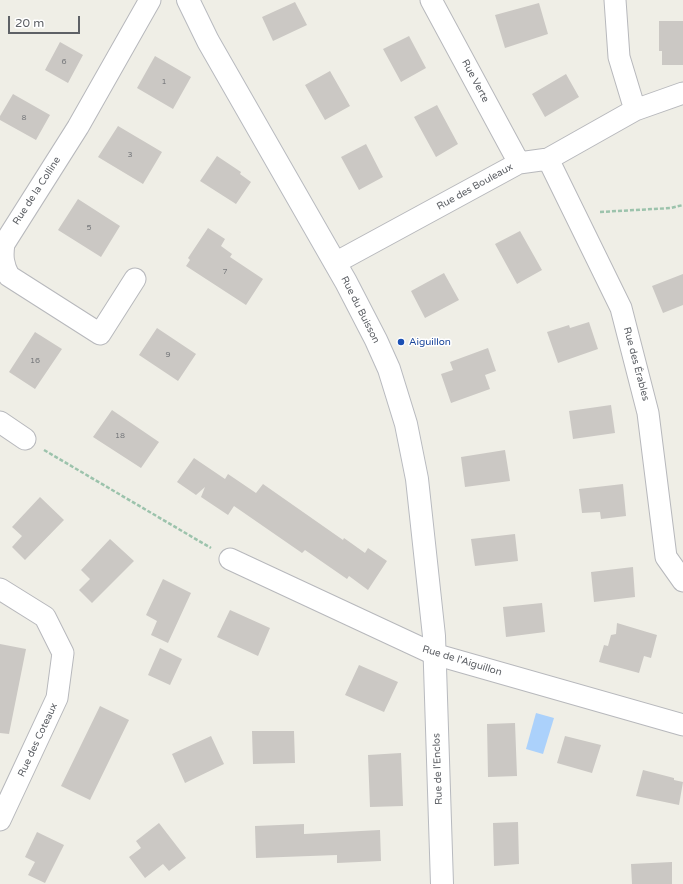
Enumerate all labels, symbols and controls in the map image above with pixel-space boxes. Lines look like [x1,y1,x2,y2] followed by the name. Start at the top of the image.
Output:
[10,8,82,34] scale bar
[15,16,44,30] text: 20 m
[61,57,67,67] house number: 6
[459,58,491,104] street label: Rue Verte
[161,77,167,87] house number: 1
[21,113,27,123] house number: 8
[127,150,133,160] house number: 3
[10,155,64,227] street label: Rue de la Colline
[435,161,515,213] street label: Rue des Bouleaux
[86,223,92,233] house number: 5
[222,267,228,277] house number: 7
[338,274,382,346] street label: Rue du Buisson
[620,326,652,402] street label: Rue des Érables
[409,336,451,348] place label: Aiguillon
[396,337,406,347] marker: Aiguillon
[165,350,171,360] house number: 9
[30,356,40,366] house number: 16
[115,431,125,441] house number: 18
[421,643,503,679] street label: Rue de l'Aiguillon
[16,701,60,779] street label: Rue des Coteaux
[431,733,445,805] street label: Rue de l'Enclos

